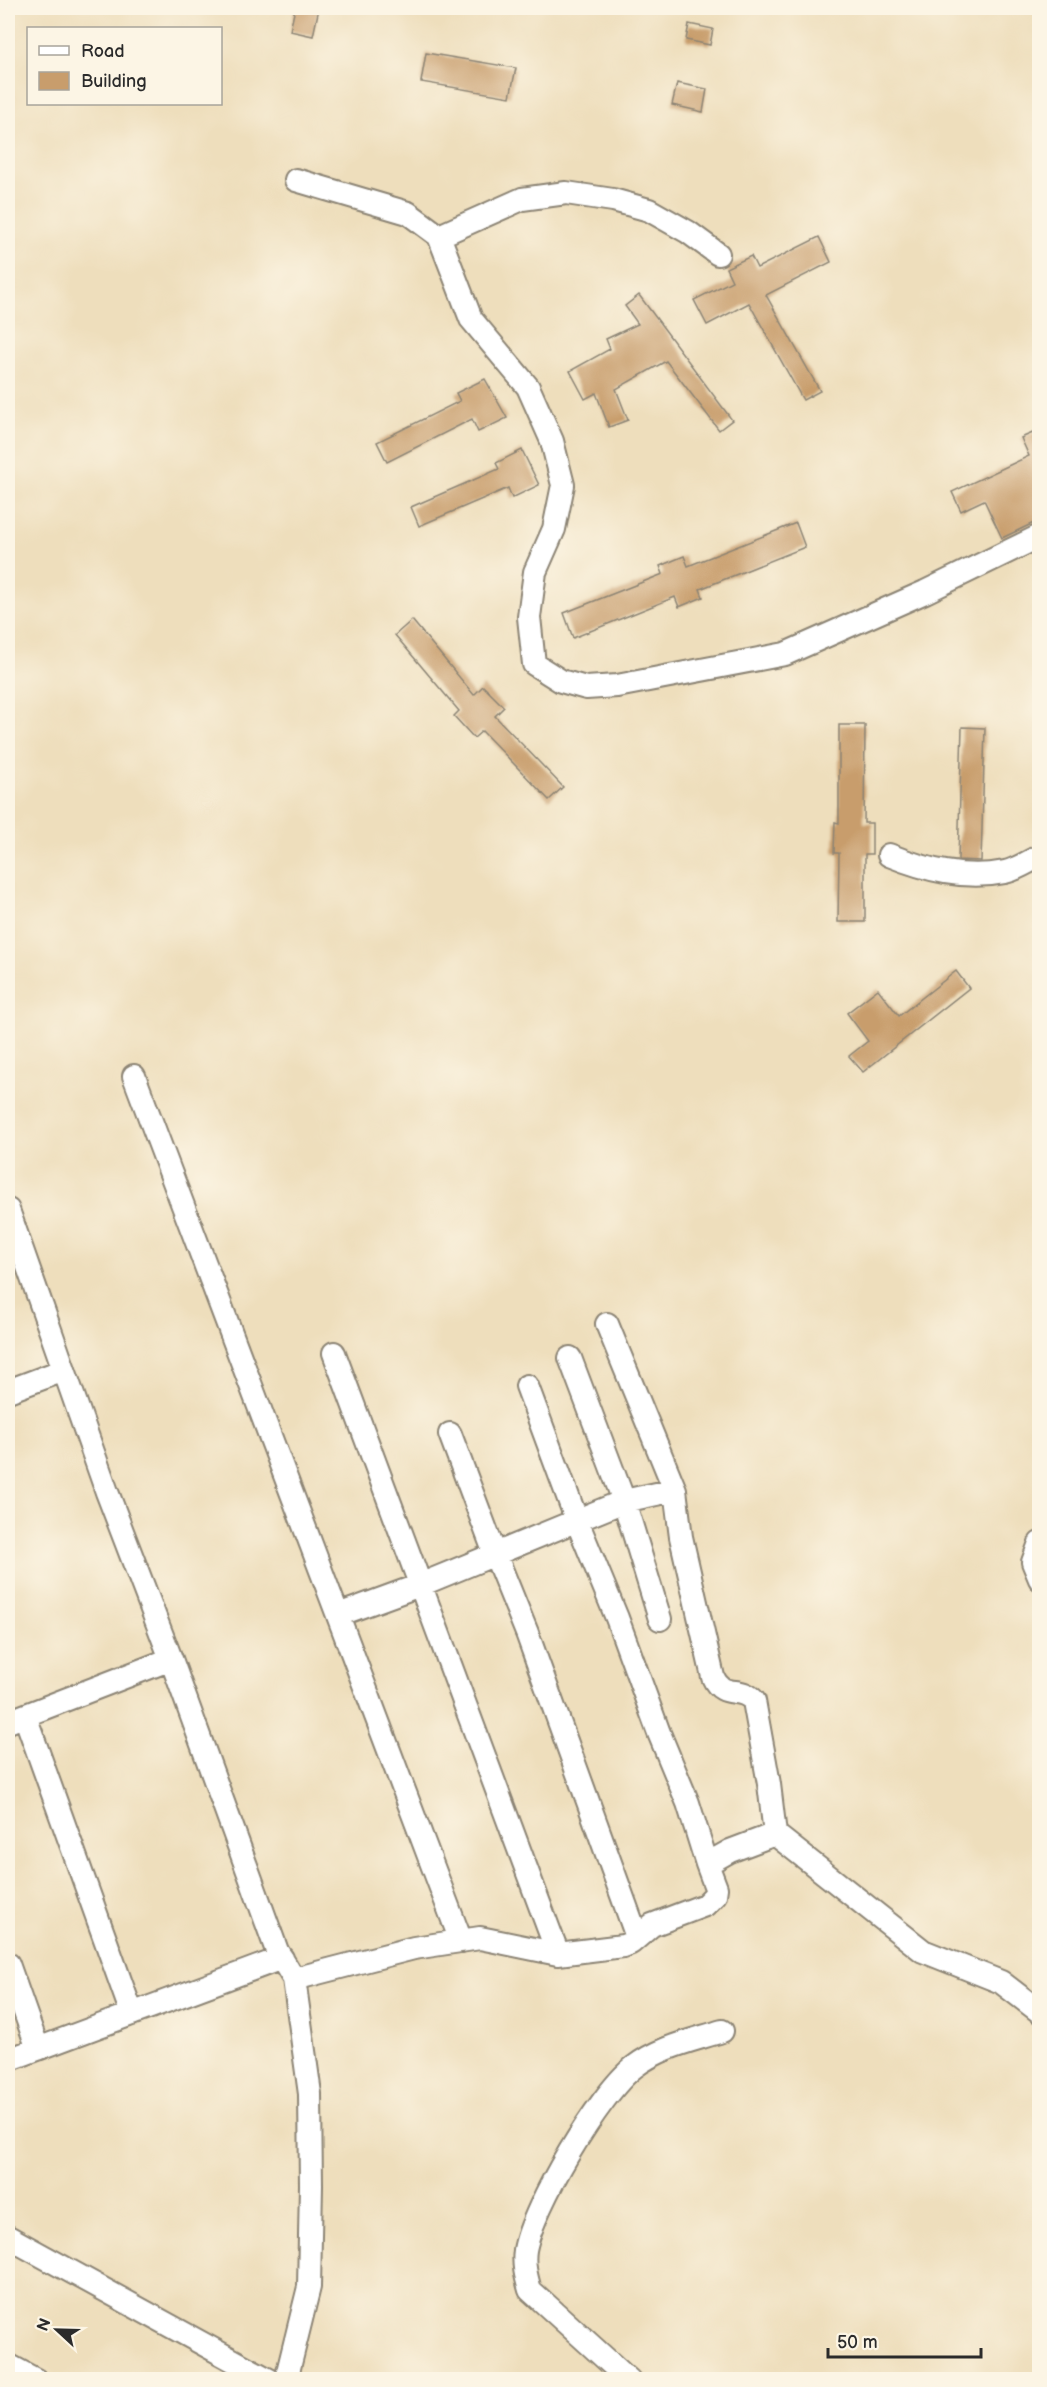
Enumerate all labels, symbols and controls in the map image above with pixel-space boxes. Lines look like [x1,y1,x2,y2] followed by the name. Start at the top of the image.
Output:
[27,27,222,105] legend
[81,41,125,62] text: Road
[81,71,147,92] text: Building
[27,2300,87,2360] north arrow
[33,2316,56,2334] text: N
[828,2321,981,2359] scale bar
[837,2332,878,2353] text: 50 m

